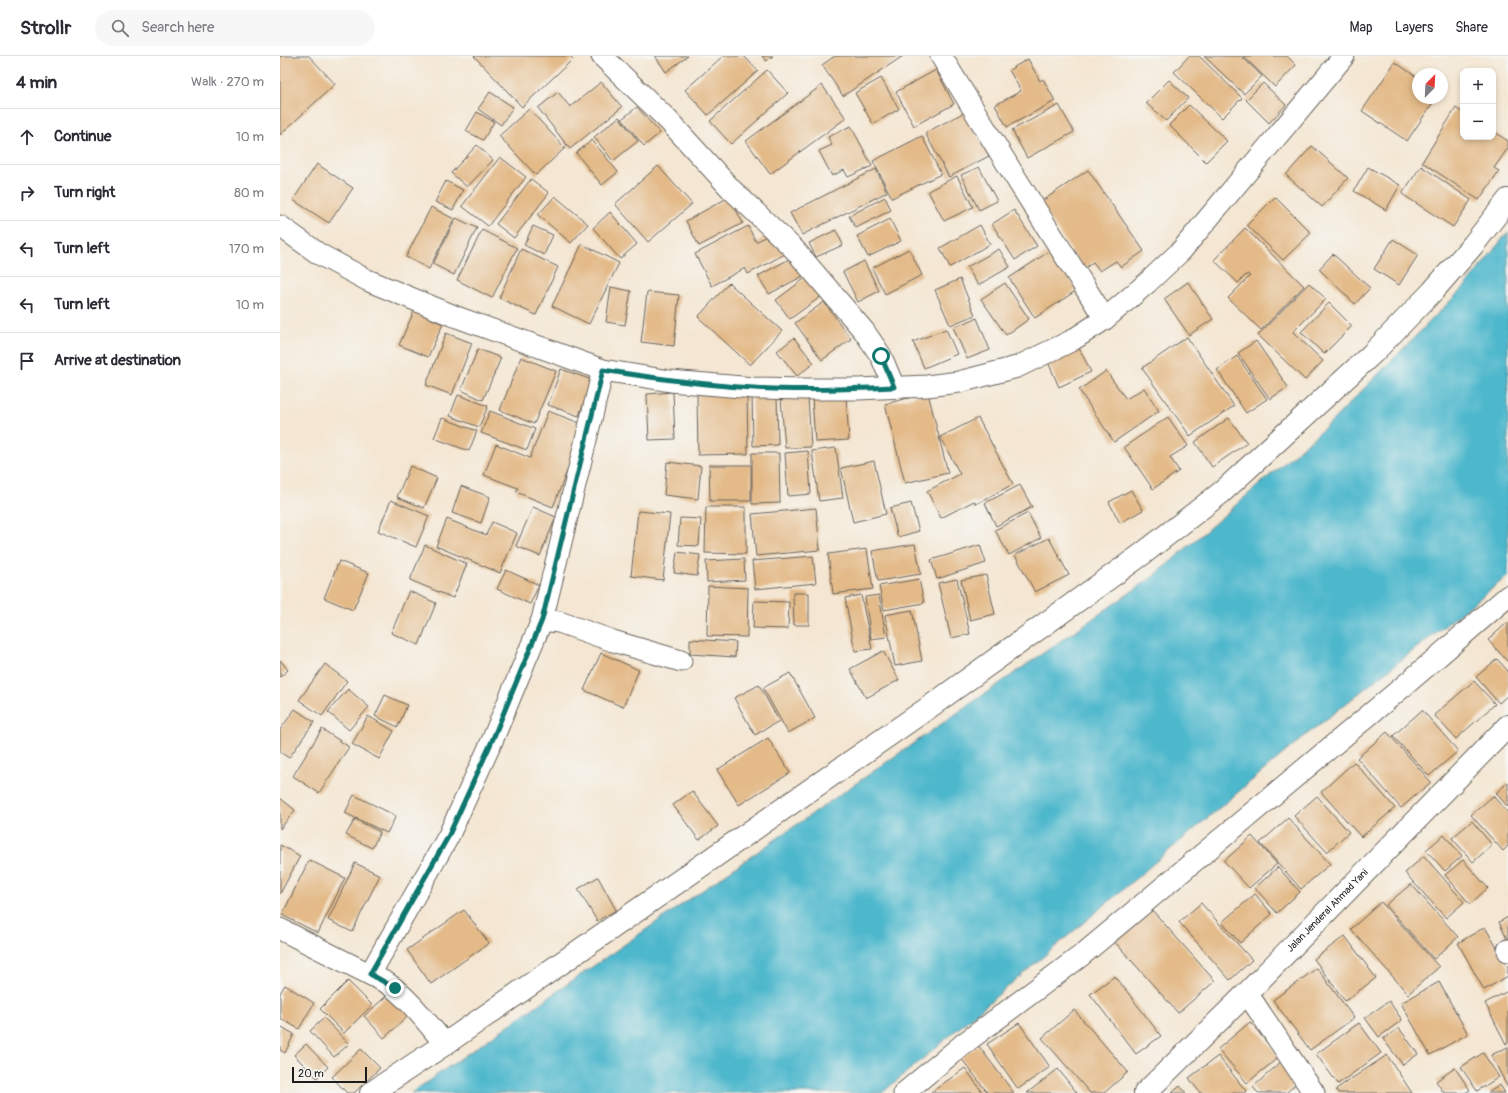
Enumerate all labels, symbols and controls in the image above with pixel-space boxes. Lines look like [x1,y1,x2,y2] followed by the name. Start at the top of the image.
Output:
[95,10,375,46] search box
[20,16,71,40] text: Strollr
[109,17,131,39] icon: search
[141,18,214,37] text: Search here
[1350,19,1373,36] text: Map
[1395,19,1433,36] text: Layers
[1455,19,1488,36] text: Share
[1412,68,1448,104] north arrow
[1460,68,1496,140] map controls
[1460,68,1496,104] button: +
[16,72,57,93] text: 4 min
[191,74,264,90] text: Walk · 270 m
[1460,104,1496,140] button: −
[16,126,38,148] icon: ahead
[54,127,112,146] text: Continue
[236,129,264,145] text: 10 m
[16,182,38,204] icon: right
[54,183,115,202] text: Turn right
[234,185,264,201] text: 80 m
[16,238,38,260] icon: left
[54,239,110,258] text: Turn left
[229,241,264,257] text: 170 m
[16,294,38,316] icon: left
[54,295,110,314] text: Turn left
[236,297,264,313] text: 10 m
[872,347,890,365] route start
[16,350,38,372] icon: arrive
[54,351,181,370] text: Arrive at destination
[1284,867,1371,955] street label: Jalan Jenderal Ahmad Yani
[386,979,404,997] route end
[292,1065,367,1084] scale bar
[298,1067,324,1080] text: 20 m

